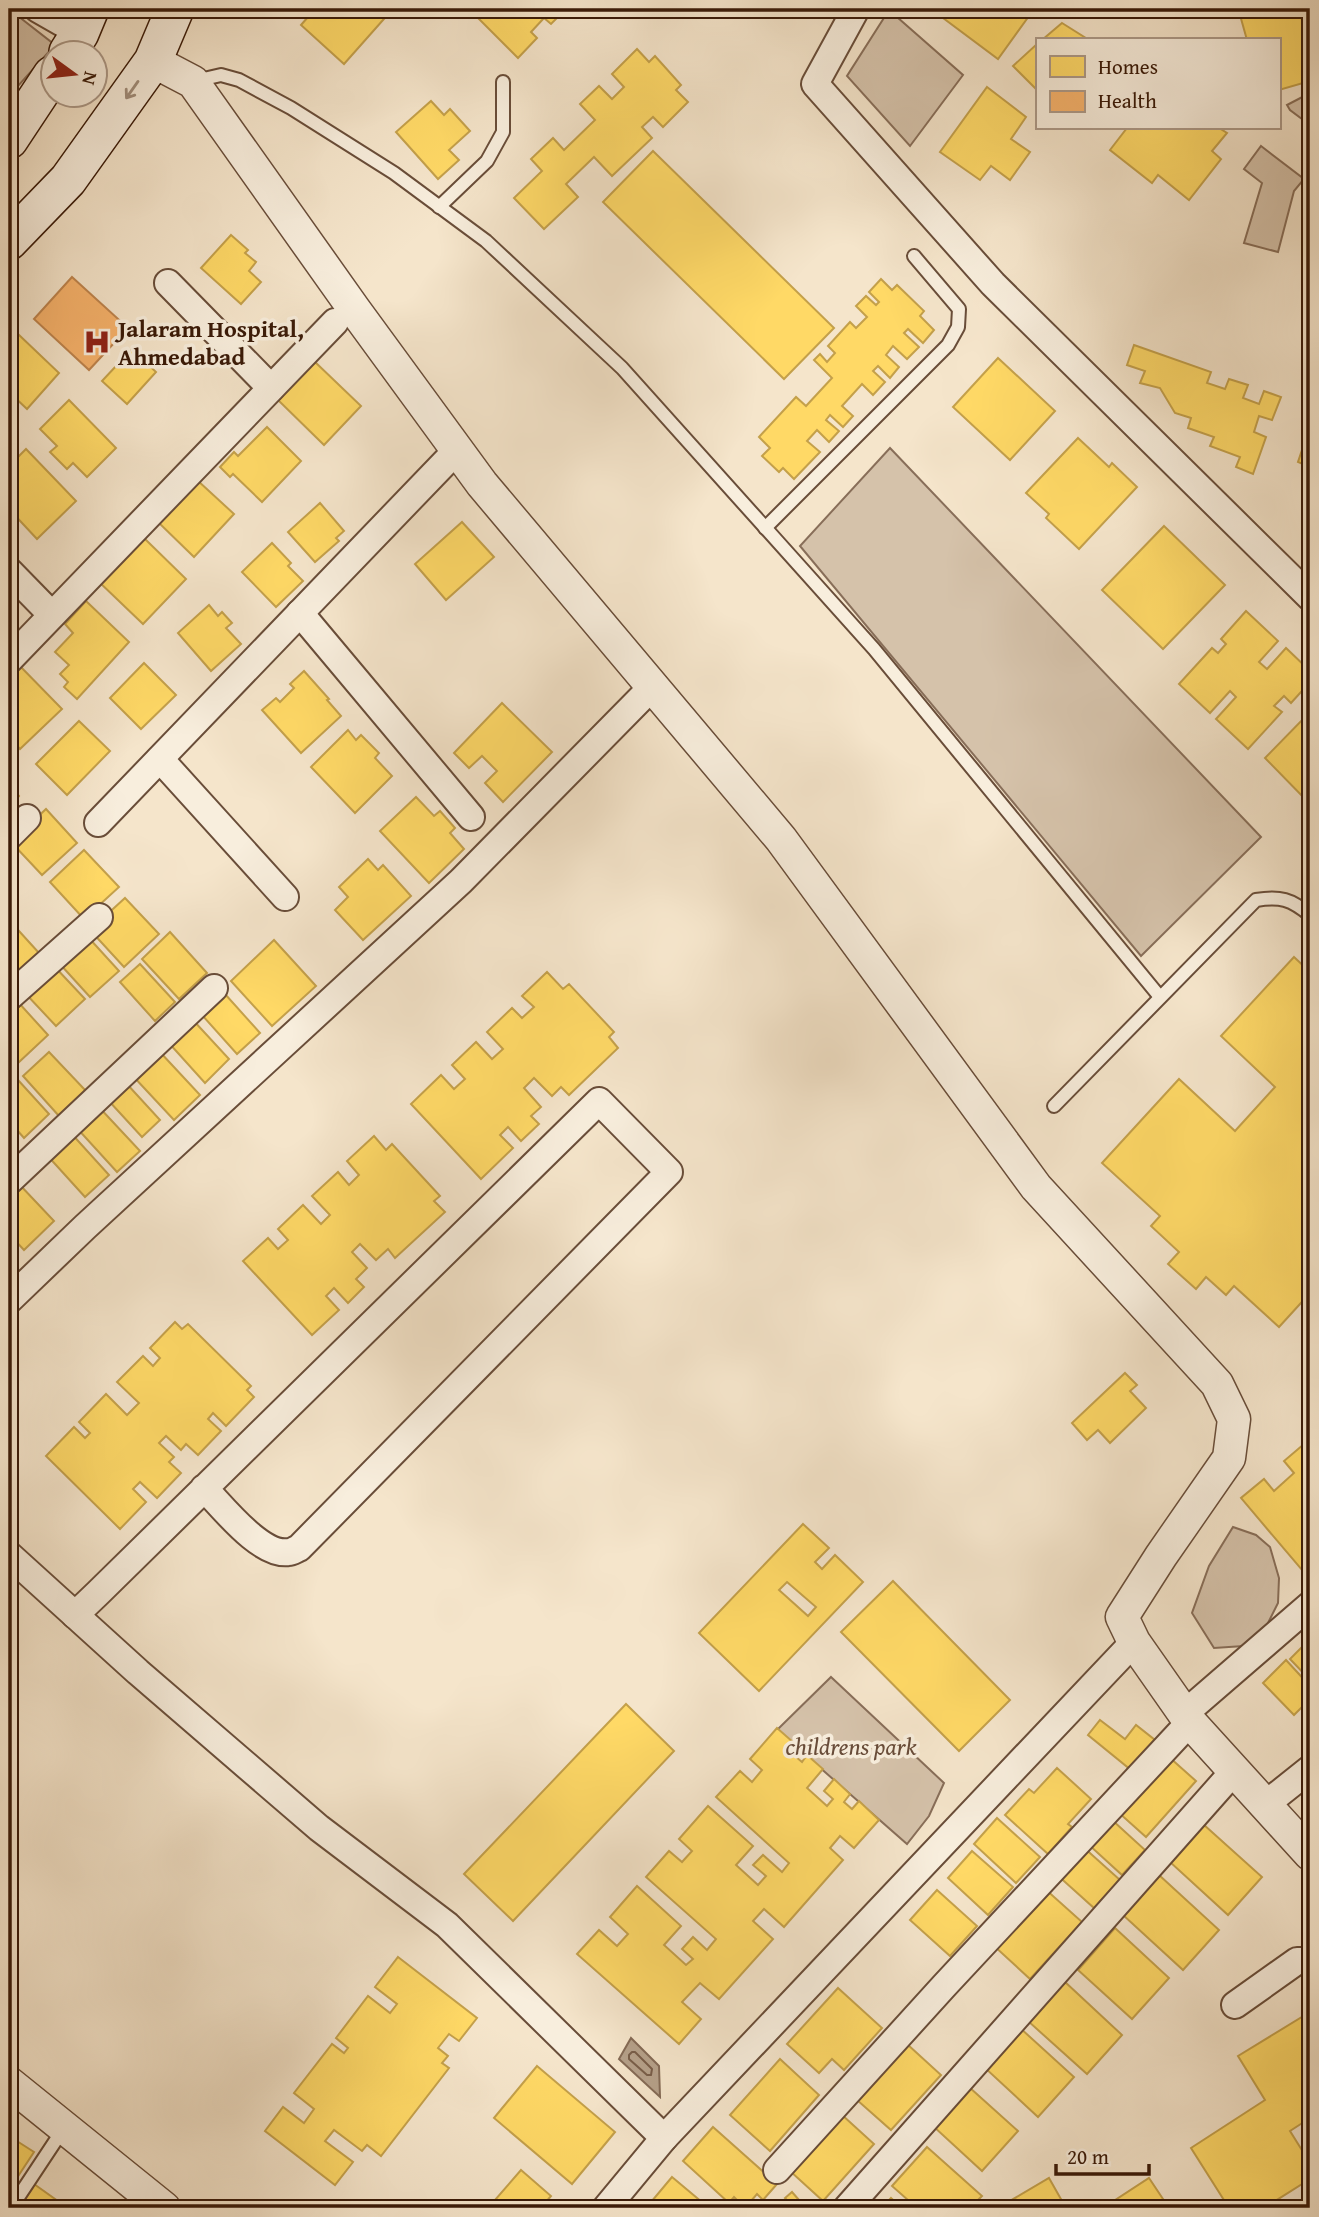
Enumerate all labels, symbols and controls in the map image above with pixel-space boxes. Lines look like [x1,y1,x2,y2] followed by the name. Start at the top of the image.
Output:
[38,38,108,108] north arrow
[1036,38,1280,130] legend
[1098,51,1158,82] text: Homes
[75,69,106,88] text: N
[125,80,139,99] one-way arrow
[1098,85,1157,116] text: Health
[114,311,304,374] place label: Jalaram Hospital, Ahmedabad
[82,327,112,357] hospital icon: Jalaram Hospital, Ahmedabad
[785,1729,917,1764] park label: childrens park
[1056,2133,1149,2177] scale bar
[1067,2141,1109,2172] text: 20 m

